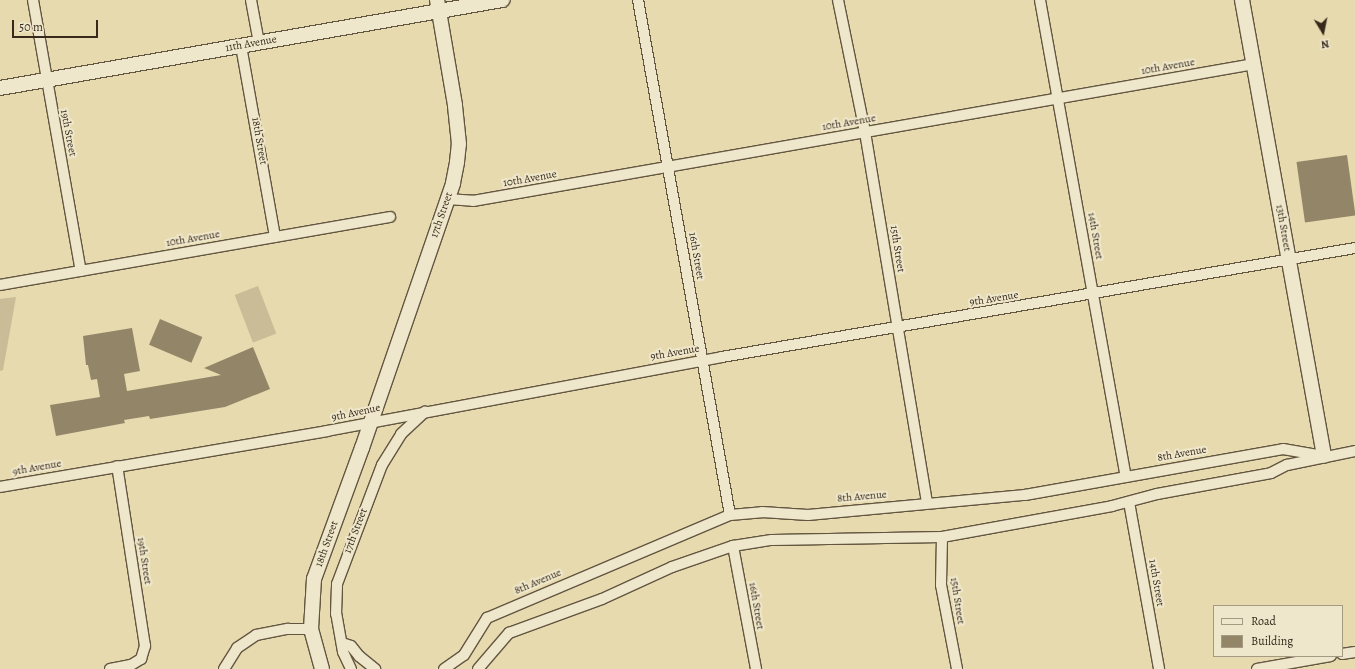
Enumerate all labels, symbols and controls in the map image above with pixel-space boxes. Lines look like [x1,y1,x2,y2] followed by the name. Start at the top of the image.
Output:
[14,12,100,38] scale bar
[1303,12,1343,52] north arrow
[19,19,43,35] text: 50 m
[224,33,278,55] street label: 11th Avenue
[1320,36,1330,52] text: N
[1140,56,1196,78] street label: 10th Avenue
[57,108,79,158] street label: 19th Street
[821,112,877,134] street label: 10th Avenue
[248,116,270,166] street label: 18th Street
[502,168,558,190] street label: 10th Avenue
[428,191,456,239] street label: 17th Street
[1272,204,1294,252] street label: 13th Street
[1084,211,1106,261] street label: 14th Street
[887,225,907,273] street label: 15th Street
[165,228,221,250] street label: 10th Avenue
[685,231,707,281] street label: 16th Street
[969,289,1019,309] street label: 9th Avenue
[650,342,700,364] street label: 9th Avenue
[330,401,382,425] street label: 9th Avenue
[1156,443,1208,465] street label: 8th Avenue
[12,457,62,479] street label: 9th Avenue
[837,488,887,506] street label: 8th Avenue
[341,507,371,555] street label: 17th Street
[313,519,341,569] street label: 18th Street
[134,537,154,585] street label: 19th Street
[1145,558,1167,608] street label: 14th Street
[513,566,563,598] street label: 8th Avenue
[947,577,967,625] street label: 15th Street
[745,581,767,631] street label: 16th Street
[1213,605,1343,657] legend
[1251,613,1276,629] text: Road
[1251,633,1293,649] text: Building

